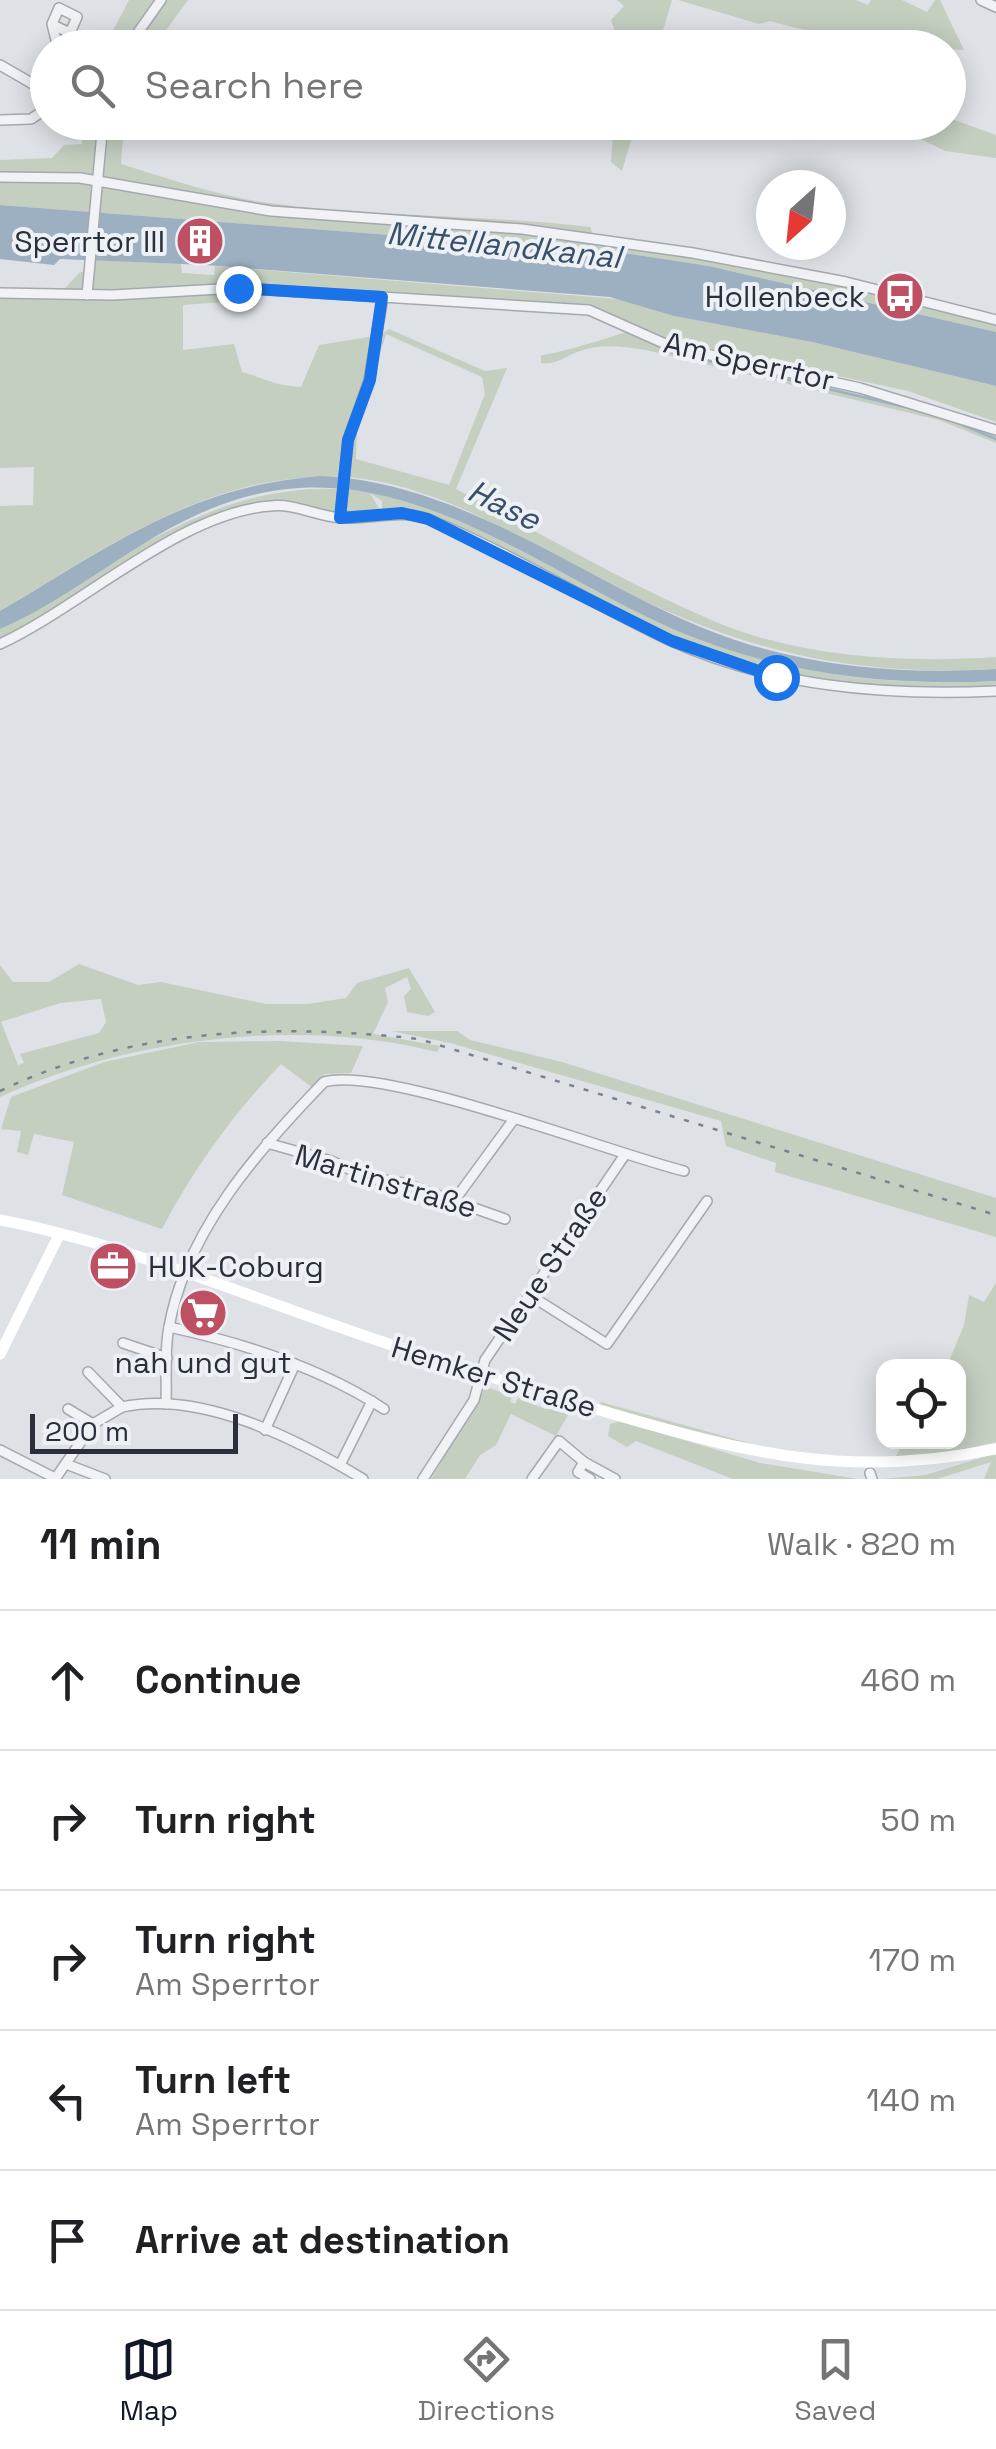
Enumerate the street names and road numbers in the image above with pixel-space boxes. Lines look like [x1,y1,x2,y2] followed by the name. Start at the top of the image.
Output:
[660,322,838,400] street label: Am Sperrtor
[290,1135,482,1227] street label: Martinstraße
[484,1179,616,1349] street label: Neue Straße
[387,1327,601,1427] street label: Hemker Straße

